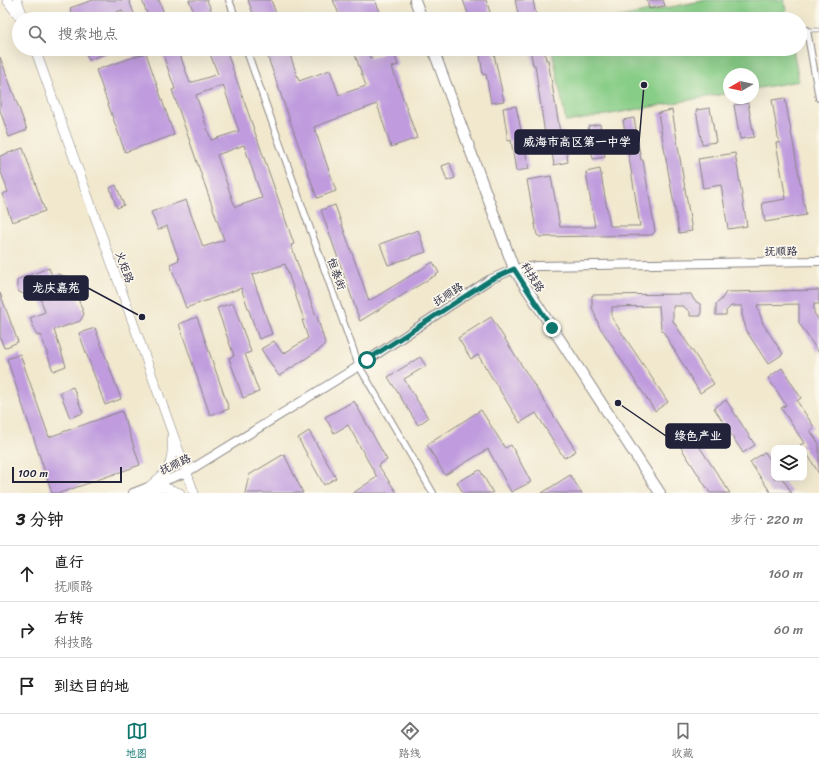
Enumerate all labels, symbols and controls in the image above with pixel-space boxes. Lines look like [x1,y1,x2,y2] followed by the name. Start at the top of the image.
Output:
[12,12,807,56] search box
[58,21,118,47] text: 搜索地点
[26,23,48,45] icon: search
[723,68,759,104] north arrow
[515,130,639,154] callout: 威海市高区第一中学
[523,131,631,153] text: 威海市高区第一中学
[764,242,798,261] street label: 抚顺路
[110,248,139,286] street label: 火炬路
[322,255,351,294] street label: 恒泰街
[516,258,549,296] street label: 科技路
[24,276,88,300] callout: 龙庆嘉苑
[32,277,80,299] text: 龙庆嘉苑
[429,277,467,311] street label: 抚顺路
[543,319,561,337] route end
[358,351,376,369] route start
[666,424,730,448] callout: 绿色产业
[674,425,722,447] text: 绿色产业
[771,445,807,481] map controls
[771,445,807,481] button: layers
[156,449,194,480] street label: 抚顺路
[18,464,48,483] text: 100 m
[12,465,122,484] scale bar
[16,504,64,534] text: 3 分钟
[730,508,803,531] text: 步行 · 220 m
[54,549,84,575] text: 直行
[768,562,803,585] text: 160 m
[16,563,38,585] icon: ahead
[54,575,93,598] text: 抚顺路
[54,605,84,631] text: 右转
[774,618,803,641] text: 60 m
[16,619,38,641] icon: right
[54,631,93,654] text: 科技路
[54,673,129,699] text: 到达目的地
[16,675,38,697] icon: arrive
[126,720,148,763] tab: 地图
[399,720,421,763] tab: 路线
[672,720,694,763] tab: 收藏

